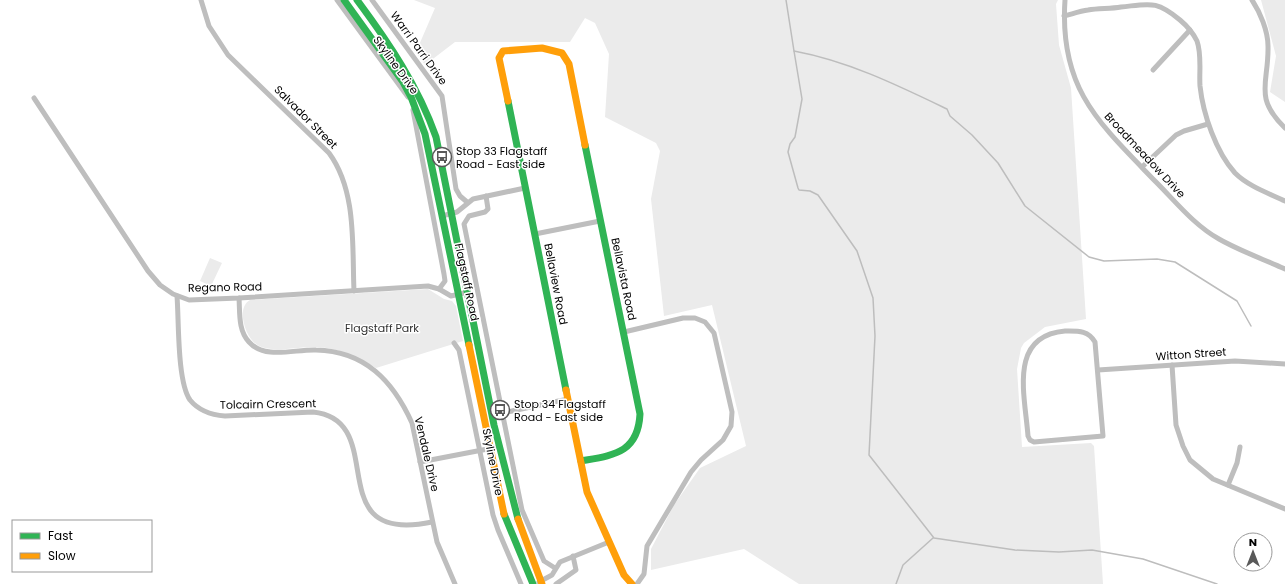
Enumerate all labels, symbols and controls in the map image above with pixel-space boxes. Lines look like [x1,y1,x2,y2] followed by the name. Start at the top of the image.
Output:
[387,8,451,88] street label: Warri Parri Drive
[370,33,423,97] street label: Skyline Drive
[271,82,341,152] street label: Salvador Street
[1101,108,1189,202] street label: Broadmeadow Drive
[456,143,548,172] place label: Stop 33 Flagstaff Road - East side
[431,146,453,168] bus stop icon: Stop 33 Flagstaff Road - East side
[607,236,641,322] street label: Bellavista Road
[451,242,483,322] street label: Flagstaff Road
[540,242,572,326] street label: Bellaview Road
[188,278,262,296] street label: Regano Road
[345,320,419,336] park label: Flagstaff Park
[1155,344,1227,364] street label: Witton Street
[220,395,316,413] street label: Tolcairn Crescent
[514,396,606,425] place label: Stop 34 Flagstaff Road - East side
[489,399,511,421] bus stop icon: Stop 34 Flagstaff Road - East side
[411,415,443,493] street label: Vendale Drive
[479,427,507,497] street label: Skyline Drive
[12,520,152,572] legend
[48,527,73,544] text: Fast
[1233,532,1273,572] north arrow
[1249,534,1257,550] text: N
[48,547,76,564] text: Slow

